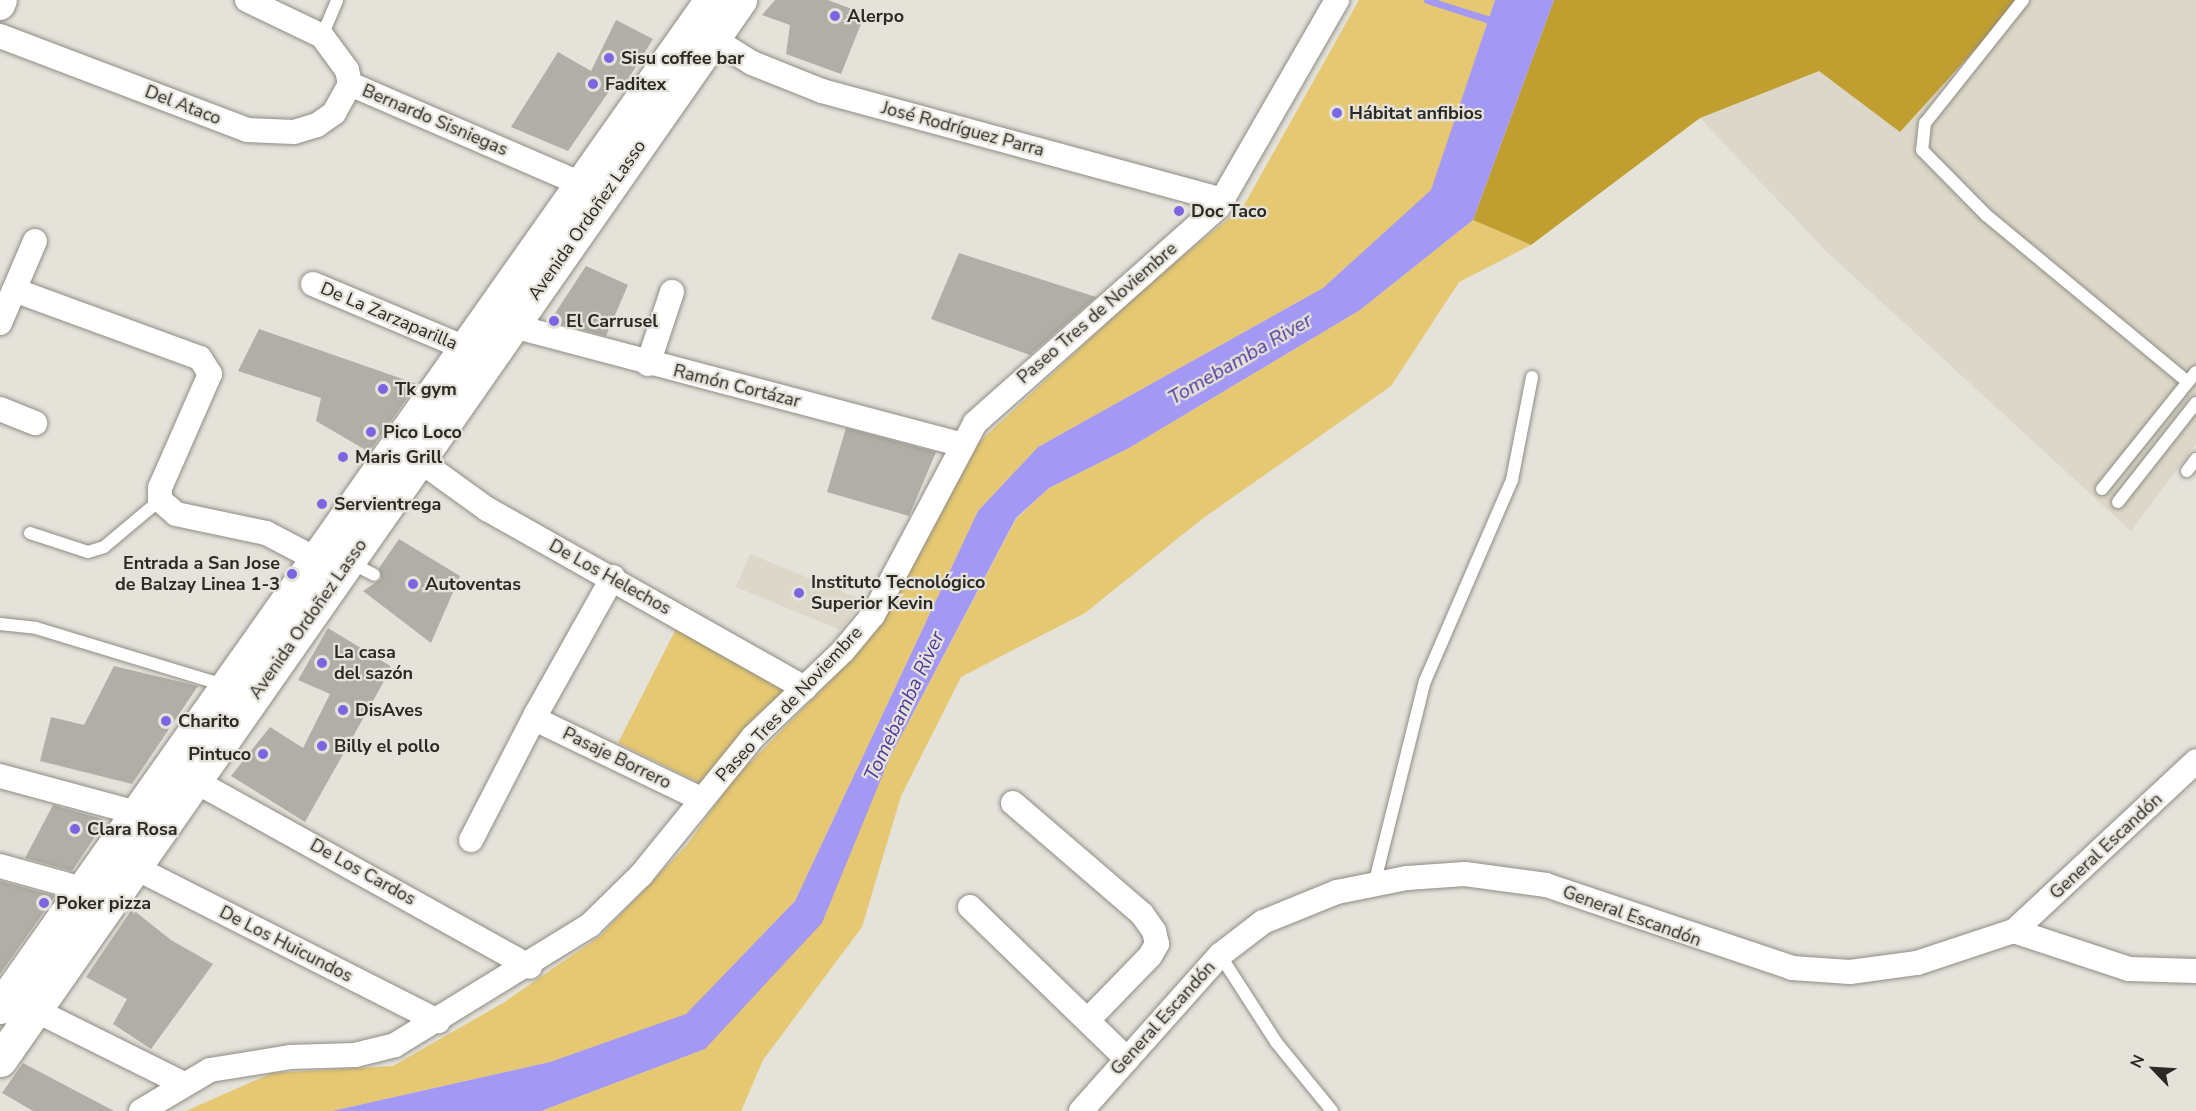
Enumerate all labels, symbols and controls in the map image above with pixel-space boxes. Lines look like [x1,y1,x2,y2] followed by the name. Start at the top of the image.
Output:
[847,5,904,27] place label: Alerpo
[828,9,842,23] marker: Alerpo
[621,47,744,69] place label: Sisu coffee bar
[602,51,616,65] marker: Sisu coffee bar
[605,73,666,95] place label: Faditex
[586,77,600,91] marker: Faditex
[359,80,511,160] street label: Bernardo Sisniegas
[142,81,224,129] street label: Del Ataco
[879,97,1047,161] street label: José Rodríguez Parra
[1349,102,1483,124] place label: Hábitat anfibios
[1330,106,1344,120] marker: Hábitat anfibios
[524,136,650,304] street label: Avenida Ordoñez Lasso
[1191,200,1267,222] place label: Doc Taco
[1172,204,1186,218] marker: Doc Taco
[1013,238,1181,388] street label: Paseo Tres de Noviembre
[317,277,461,355] street label: De La Zarzaparilla
[1164,308,1316,410] water label: Tomebamba River
[566,310,658,332] place label: El Carrusel
[547,314,561,328] marker: El Carrusel
[671,360,803,412] street label: Ramón Cortázar
[395,378,457,400] place label: Tk gym
[376,382,390,396] marker: Tk gym
[383,421,462,443] place label: Pico Loco
[364,425,378,439] marker: Pico Loco
[355,446,442,468] place label: Maris Grill
[336,450,350,464] marker: Maris Grill
[334,493,441,515] place label: Servientrega
[315,497,329,511] marker: Servientrega
[245,535,371,703] street label: Avenida Ordoñez Lasso
[545,535,675,619] street label: De Los Helechos
[115,553,280,596] place label: Entrada a San Jose de Balzay Linea 1-3
[285,567,299,581] marker: Entrada a San Jose de Balzay Linea 1-3
[811,572,985,614] place label: Instituto Tecnológico Superior Kevin
[425,573,521,595] place label: Autoventas
[406,577,420,591] marker: Autoventas
[792,586,806,600] marker: Instituto Tecnológico Superior Kevin
[711,622,867,786] street label: Paseo Tres de Noviembre
[859,627,949,785] water label: Tomebamba River
[334,642,413,684] place label: La casa del sazón
[315,656,329,670] marker: La casa del sazón
[355,699,423,721] place label: DisAves
[336,703,350,717] marker: DisAves
[178,710,239,732] place label: Charito
[159,714,173,728] marker: Charito
[559,722,675,794] street label: Pasaje Borrero
[334,735,440,757] place label: Billy el pollo
[315,739,329,753] marker: Billy el pollo
[188,743,251,765] place label: Pintuco
[256,747,270,761] marker: Pintuco
[2045,788,2167,904] street label: General Escandón
[87,818,178,840] place label: Clara Rosa
[68,822,82,836] marker: Clara Rosa
[306,834,420,910] street label: De Los Cardos
[1560,881,1704,951] street label: General Escandón
[56,892,151,914] place label: Poker pizza
[37,896,51,910] marker: Poker pizza
[216,901,356,987] street label: De Los Huicundos
[1106,957,1220,1079] street label: General Escandón
[2124,1039,2184,1099] north arrow
[2125,1051,2150,1071] text: N

